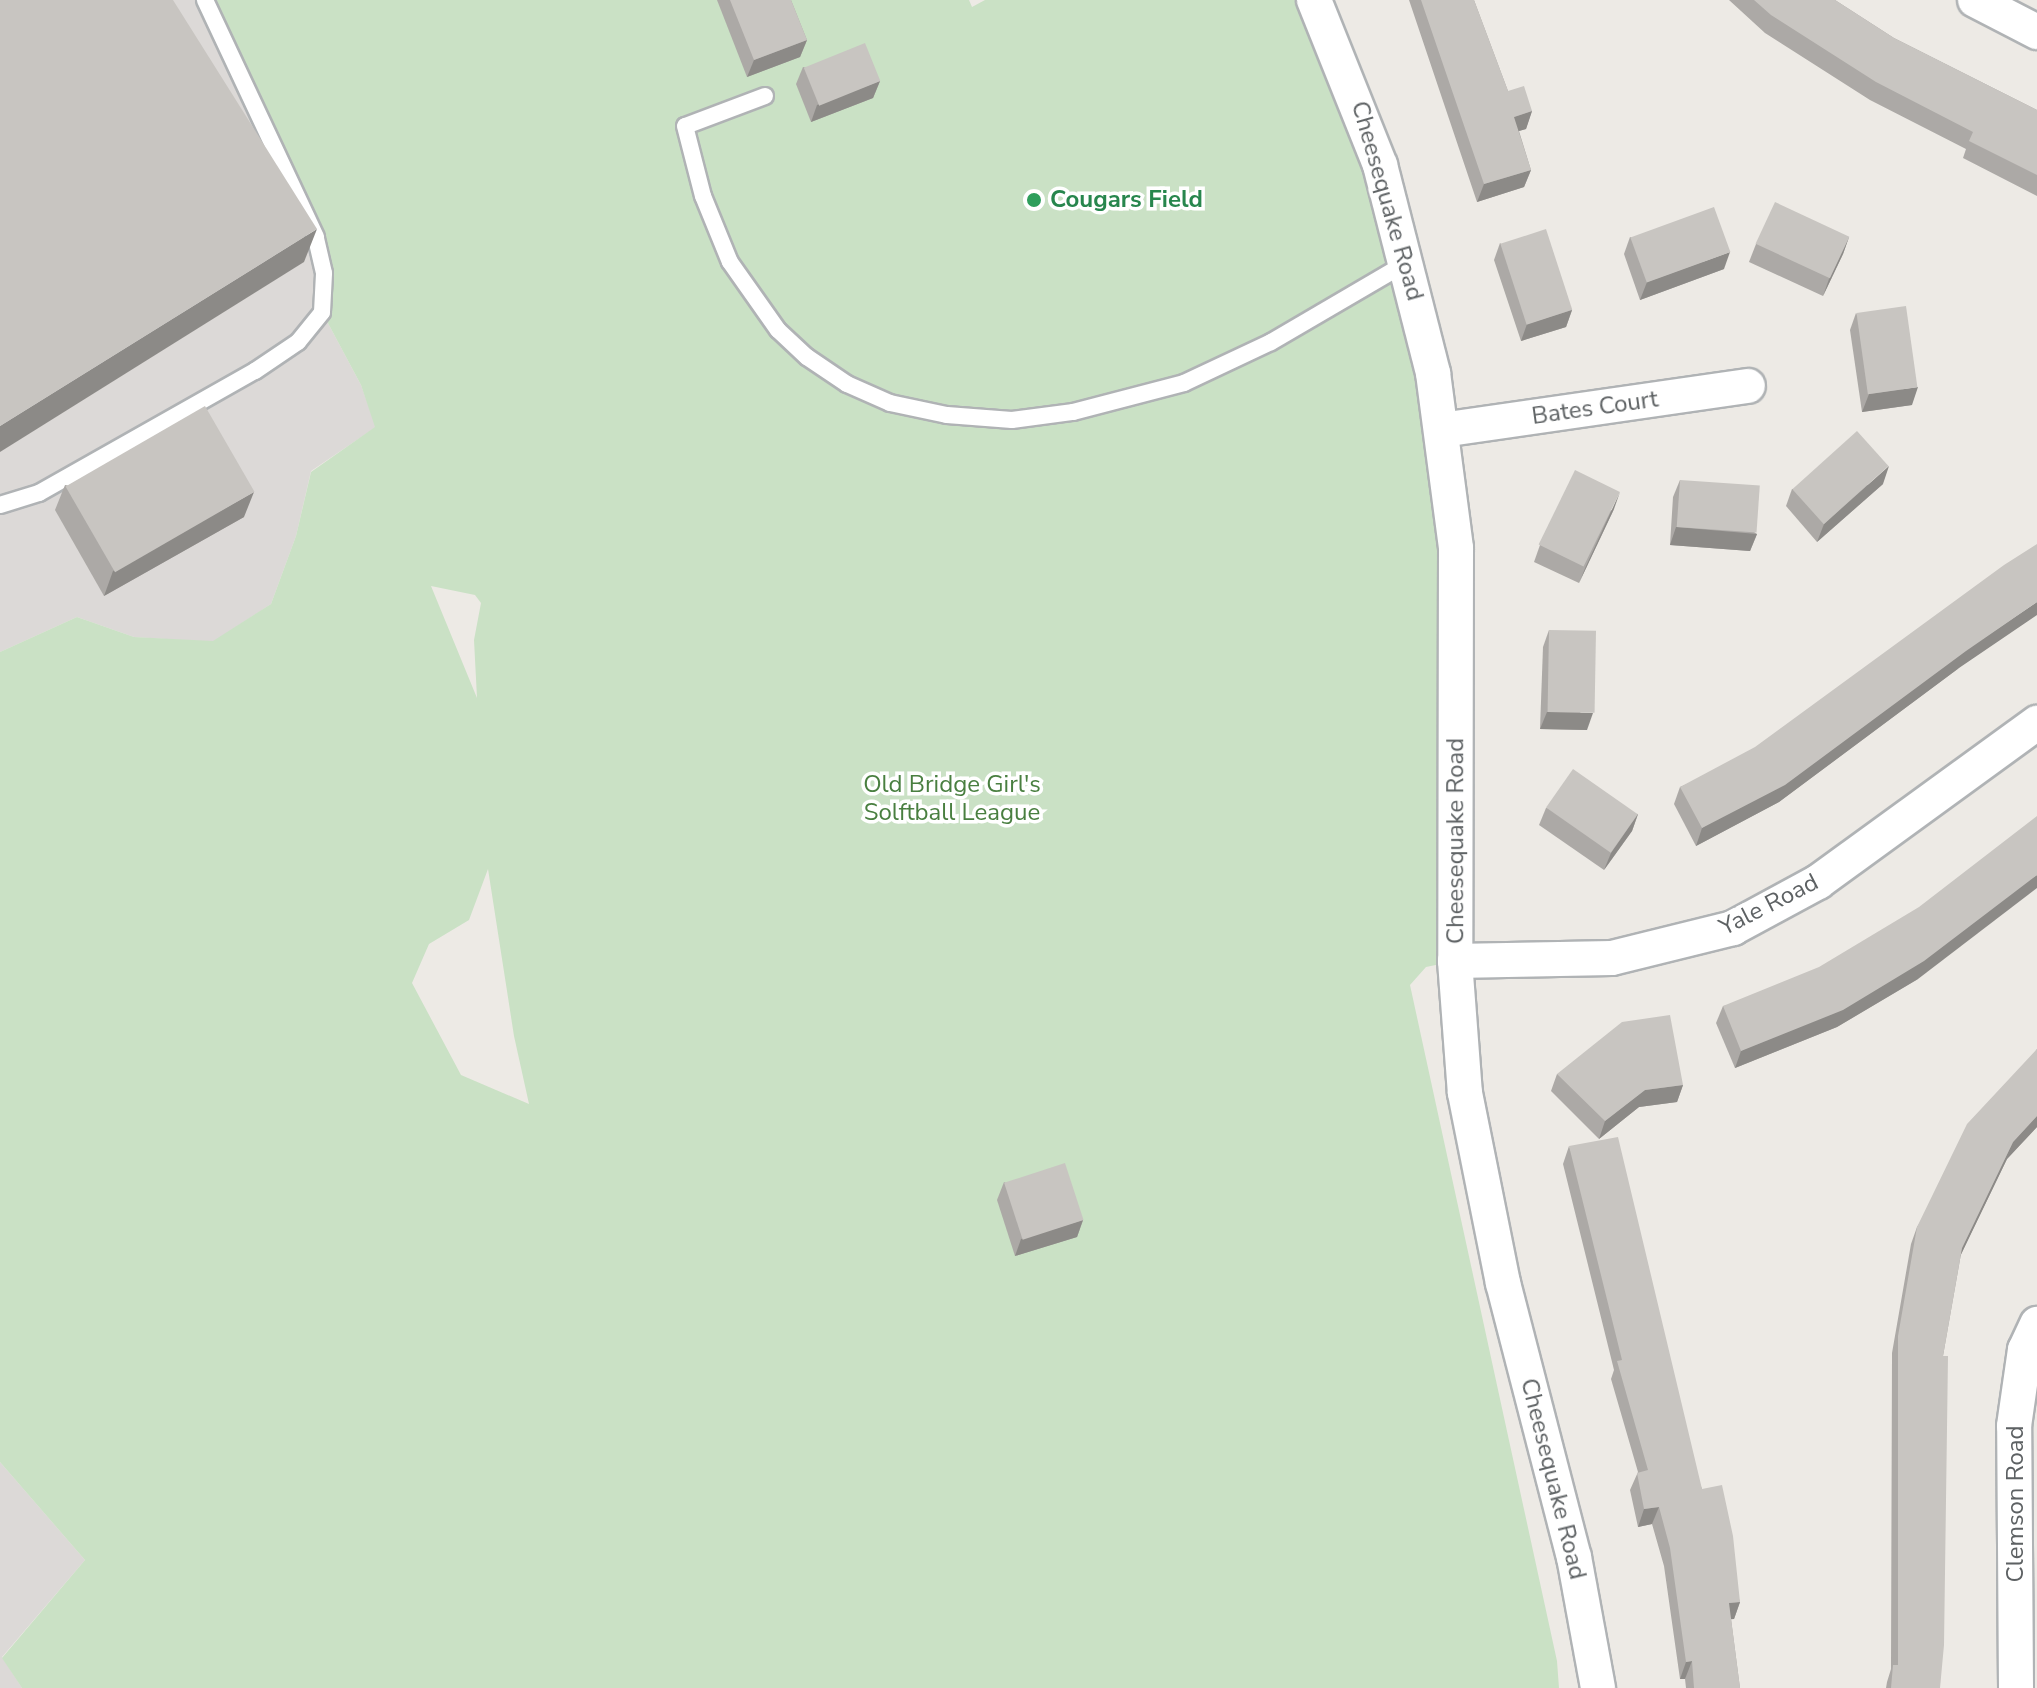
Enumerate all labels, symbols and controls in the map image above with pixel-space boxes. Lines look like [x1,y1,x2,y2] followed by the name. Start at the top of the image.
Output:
[1345,98,1429,304] street label: Cheesequake Road
[1050,186,1203,214] place label: Cougars Field
[1025,191,1043,209] marker: Cougars Field
[1530,385,1660,431] street label: Bates Court
[1442,738,1470,944] street label: Cheesequake Road
[863,771,1041,827] park label: Old Bridge Girl's Solftball League
[1715,868,1823,942] street label: Yale Road
[1514,1375,1592,1583] street label: Cheesequake Road
[2002,1426,2030,1582] street label: Clemson Road

